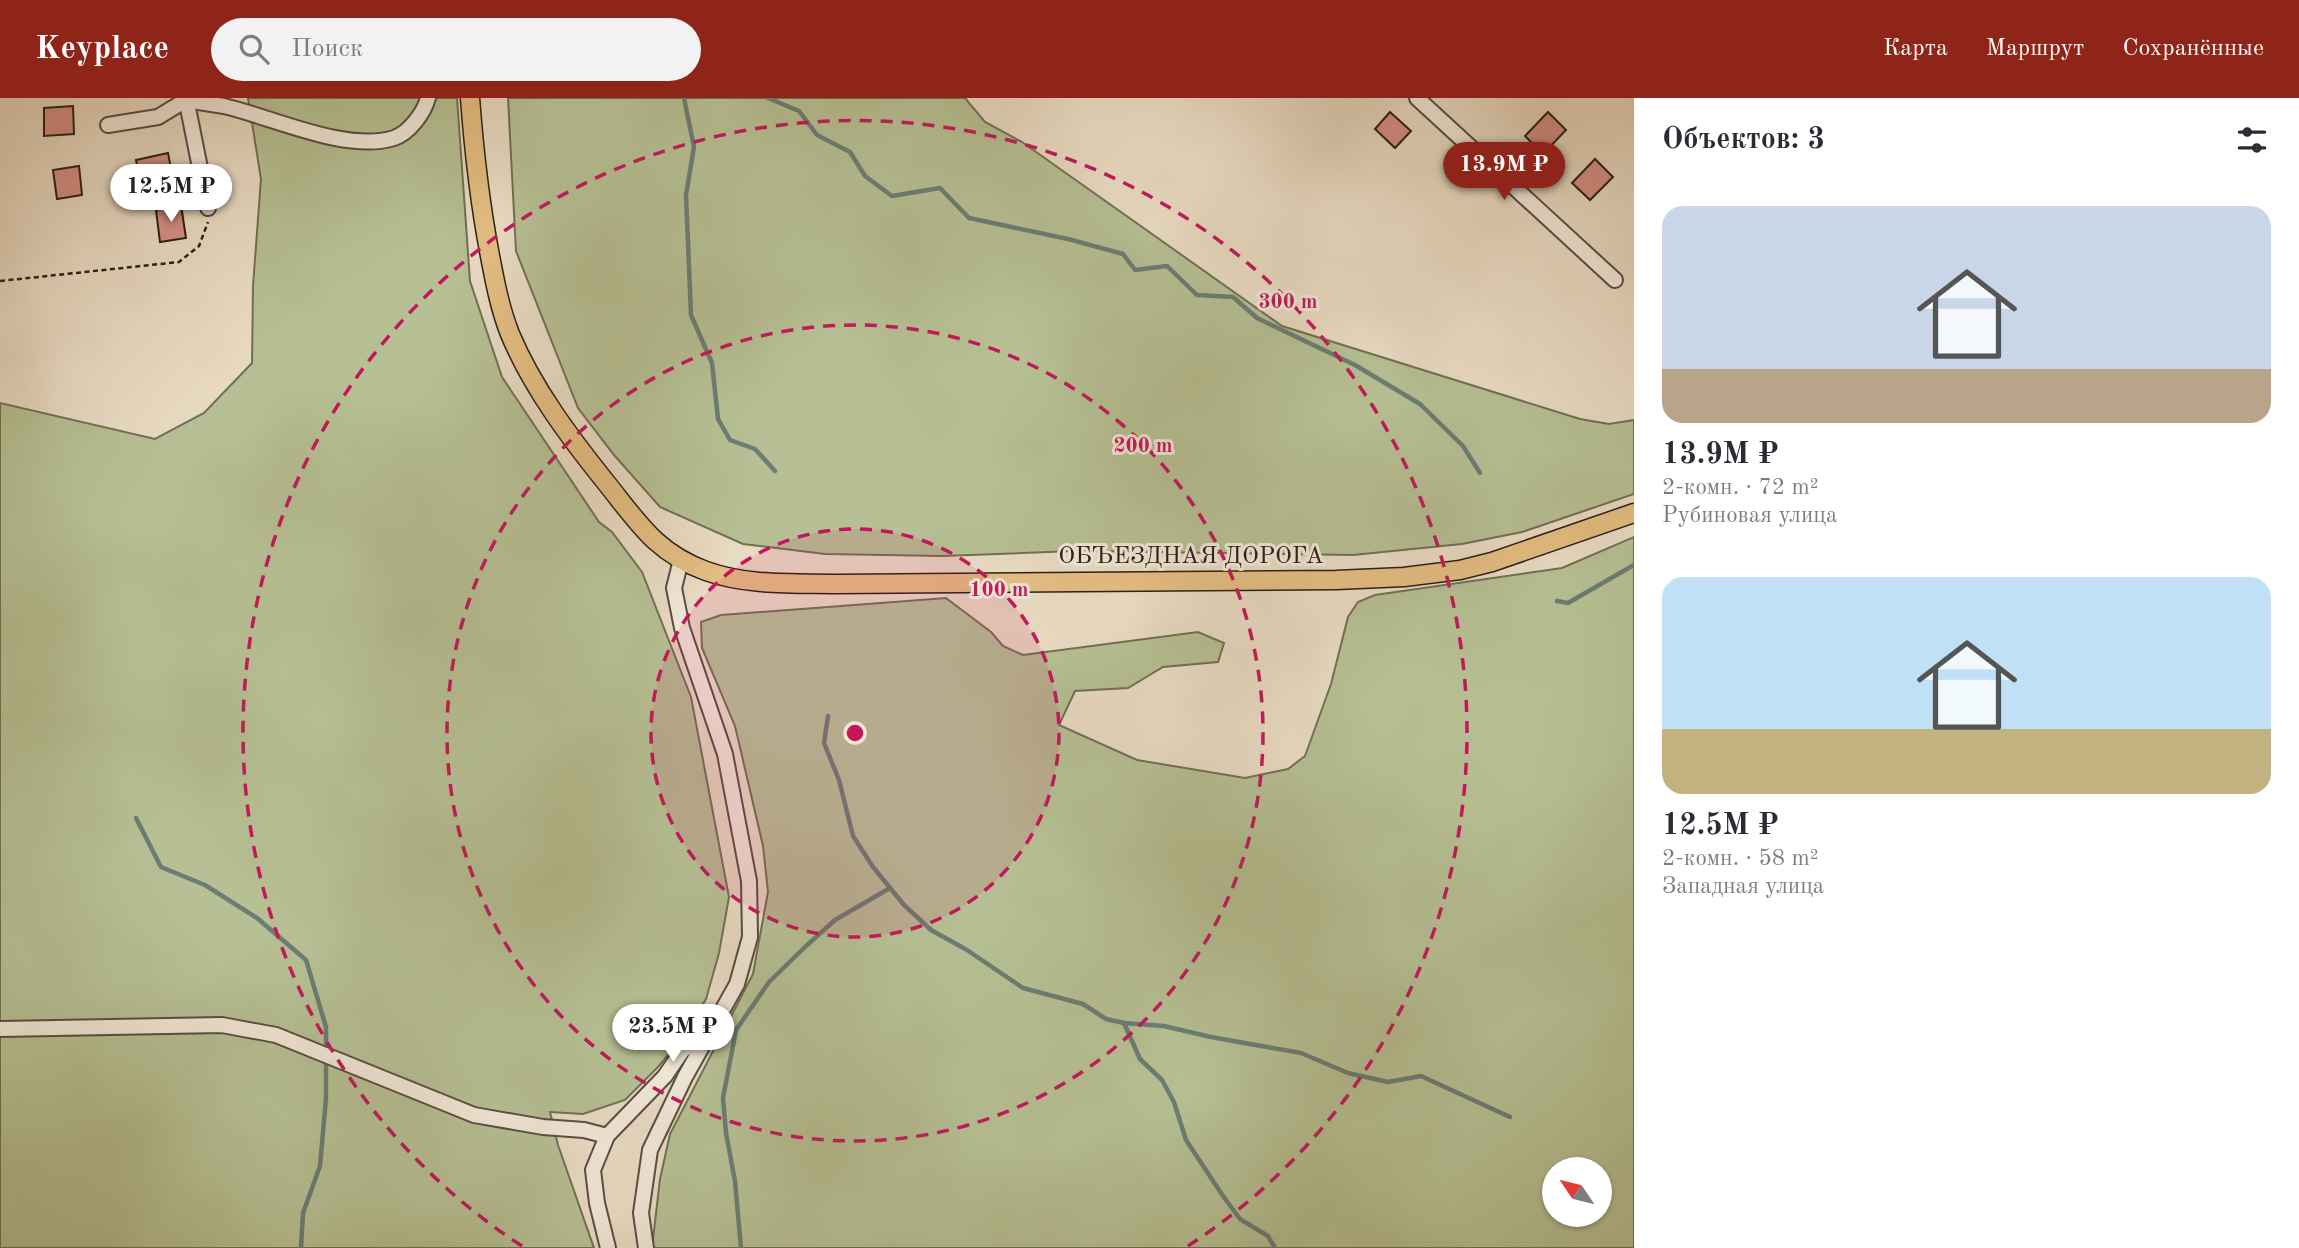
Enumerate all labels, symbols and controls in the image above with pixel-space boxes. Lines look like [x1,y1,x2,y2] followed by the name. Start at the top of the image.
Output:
[211,18,701,81] search box
[235,30,273,68] icon: search
[35,33,169,66] text: Keyplace
[291,36,363,62] text: Поиск
[1883,37,1948,61] text: Карта
[1986,37,2084,61] text: Маршрут
[2122,37,2264,61] text: Сохранённые
[2233,121,2271,159] icon: filters
[1662,125,1825,155] text: Объектов: 3
[1439,142,1569,202] pin: 13.9M ₽
[1459,153,1549,176] text: 13.9M ₽
[106,164,236,224] pin: 12.5M ₽
[126,175,216,198] text: 12.5M ₽
[1904,251,2030,377] icon: home
[1258,292,1318,313] text: 300 m
[1113,436,1173,457] text: 200 m
[1662,440,1779,470] text: 13.9M ₽
[1662,476,1819,499] text: 2-комн. · 72 m²
[1662,504,1837,527] text: Рубиновая улица
[1058,545,1324,569] street label: ОБЪЕЗДНАЯ ДОРОГА
[969,580,1029,601] text: 100 m
[1904,622,2030,748] icon: home
[843,721,867,745] centre of rings
[1662,811,1779,841] text: 12.5M ₽
[1662,847,1819,870] text: 2-комн. · 58 m²
[1662,875,1824,898] text: Западная улица
[608,1004,738,1064] pin: 23.5M ₽
[628,1015,718,1038] text: 23.5M ₽
[1542,1157,1612,1227] north arrow
[1542,1157,1612,1227] map controls

